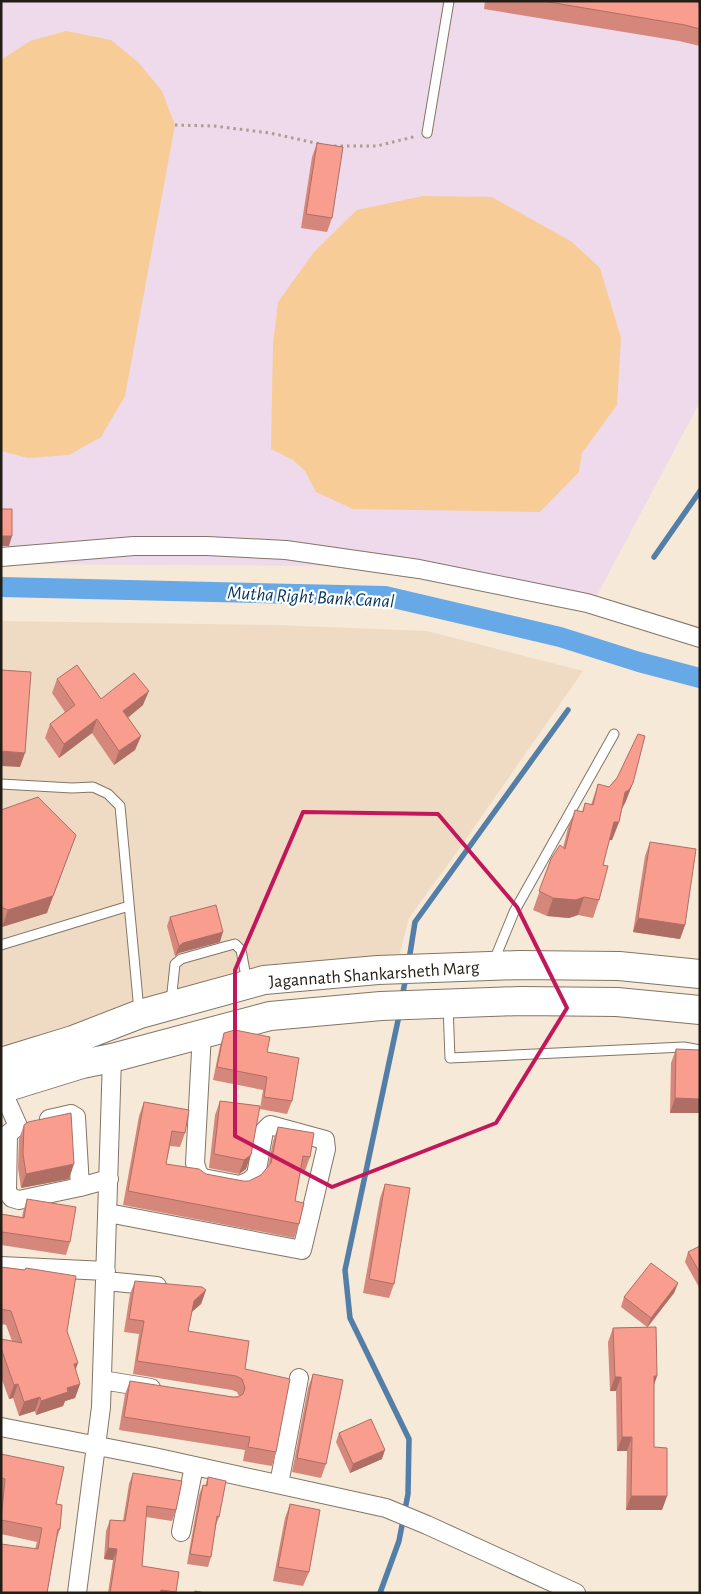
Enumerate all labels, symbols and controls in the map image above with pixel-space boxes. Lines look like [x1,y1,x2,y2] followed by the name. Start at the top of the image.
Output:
[227,584,395,611] water label: Mutha Right Bank Canal
[268,959,480,991] street label: Jagannath Shankarsheth Marg

